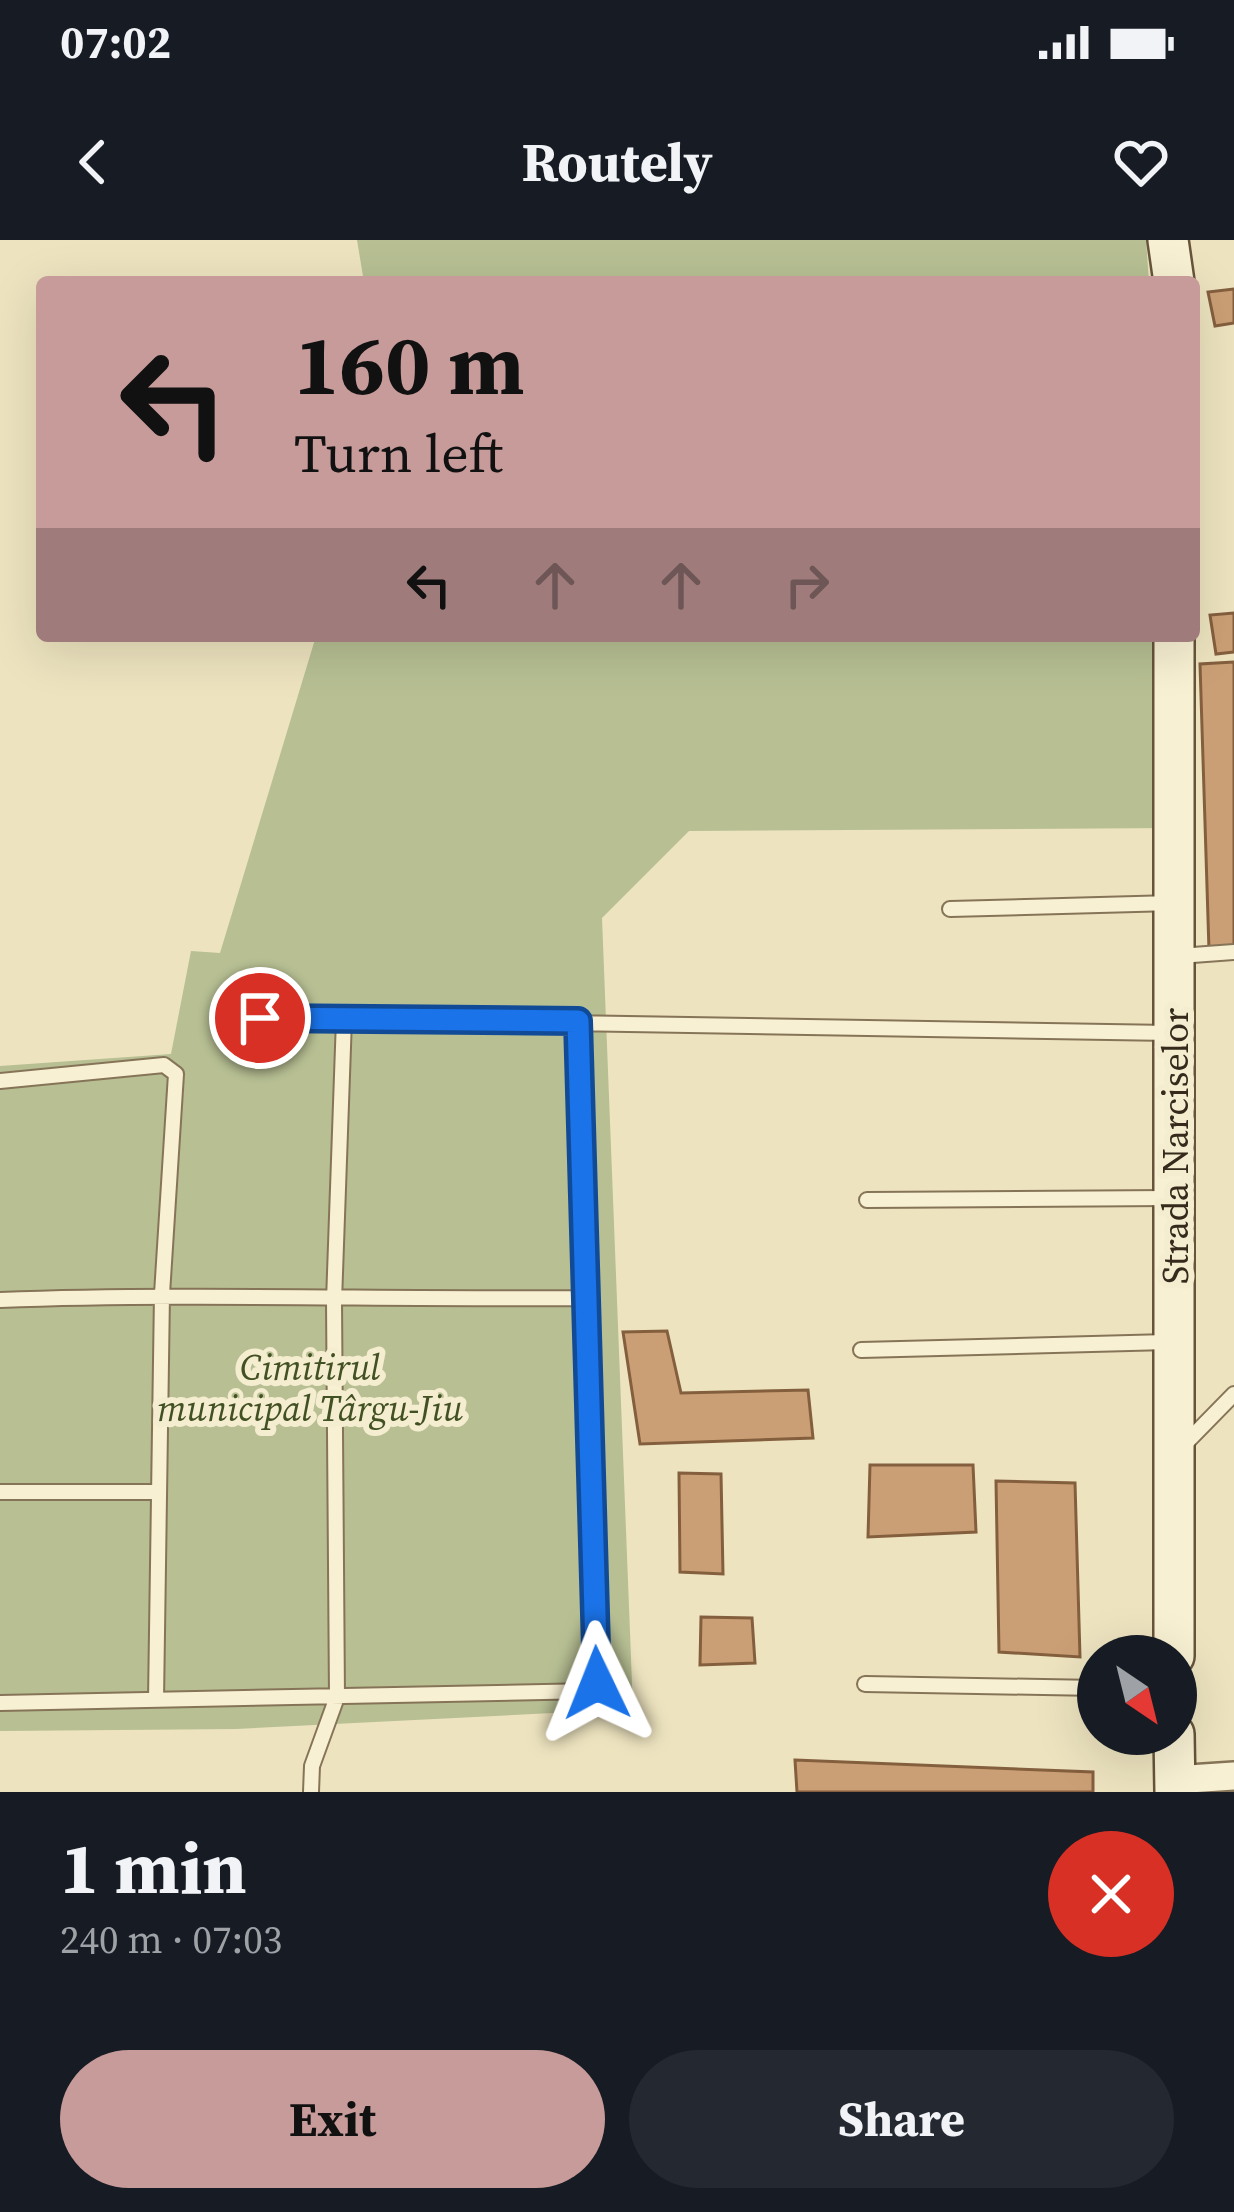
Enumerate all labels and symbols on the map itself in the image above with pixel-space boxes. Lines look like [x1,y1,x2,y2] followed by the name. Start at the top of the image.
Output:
[209,967,311,1069] pin
[1151,1008,1200,1284] street label: Strada Narciselor
[157,1343,463,1433] park label: Cimitirul municipal Târgu-Jiu
[534,1620,660,1746] position arrow
[1077,1635,1197,1755] north arrow

